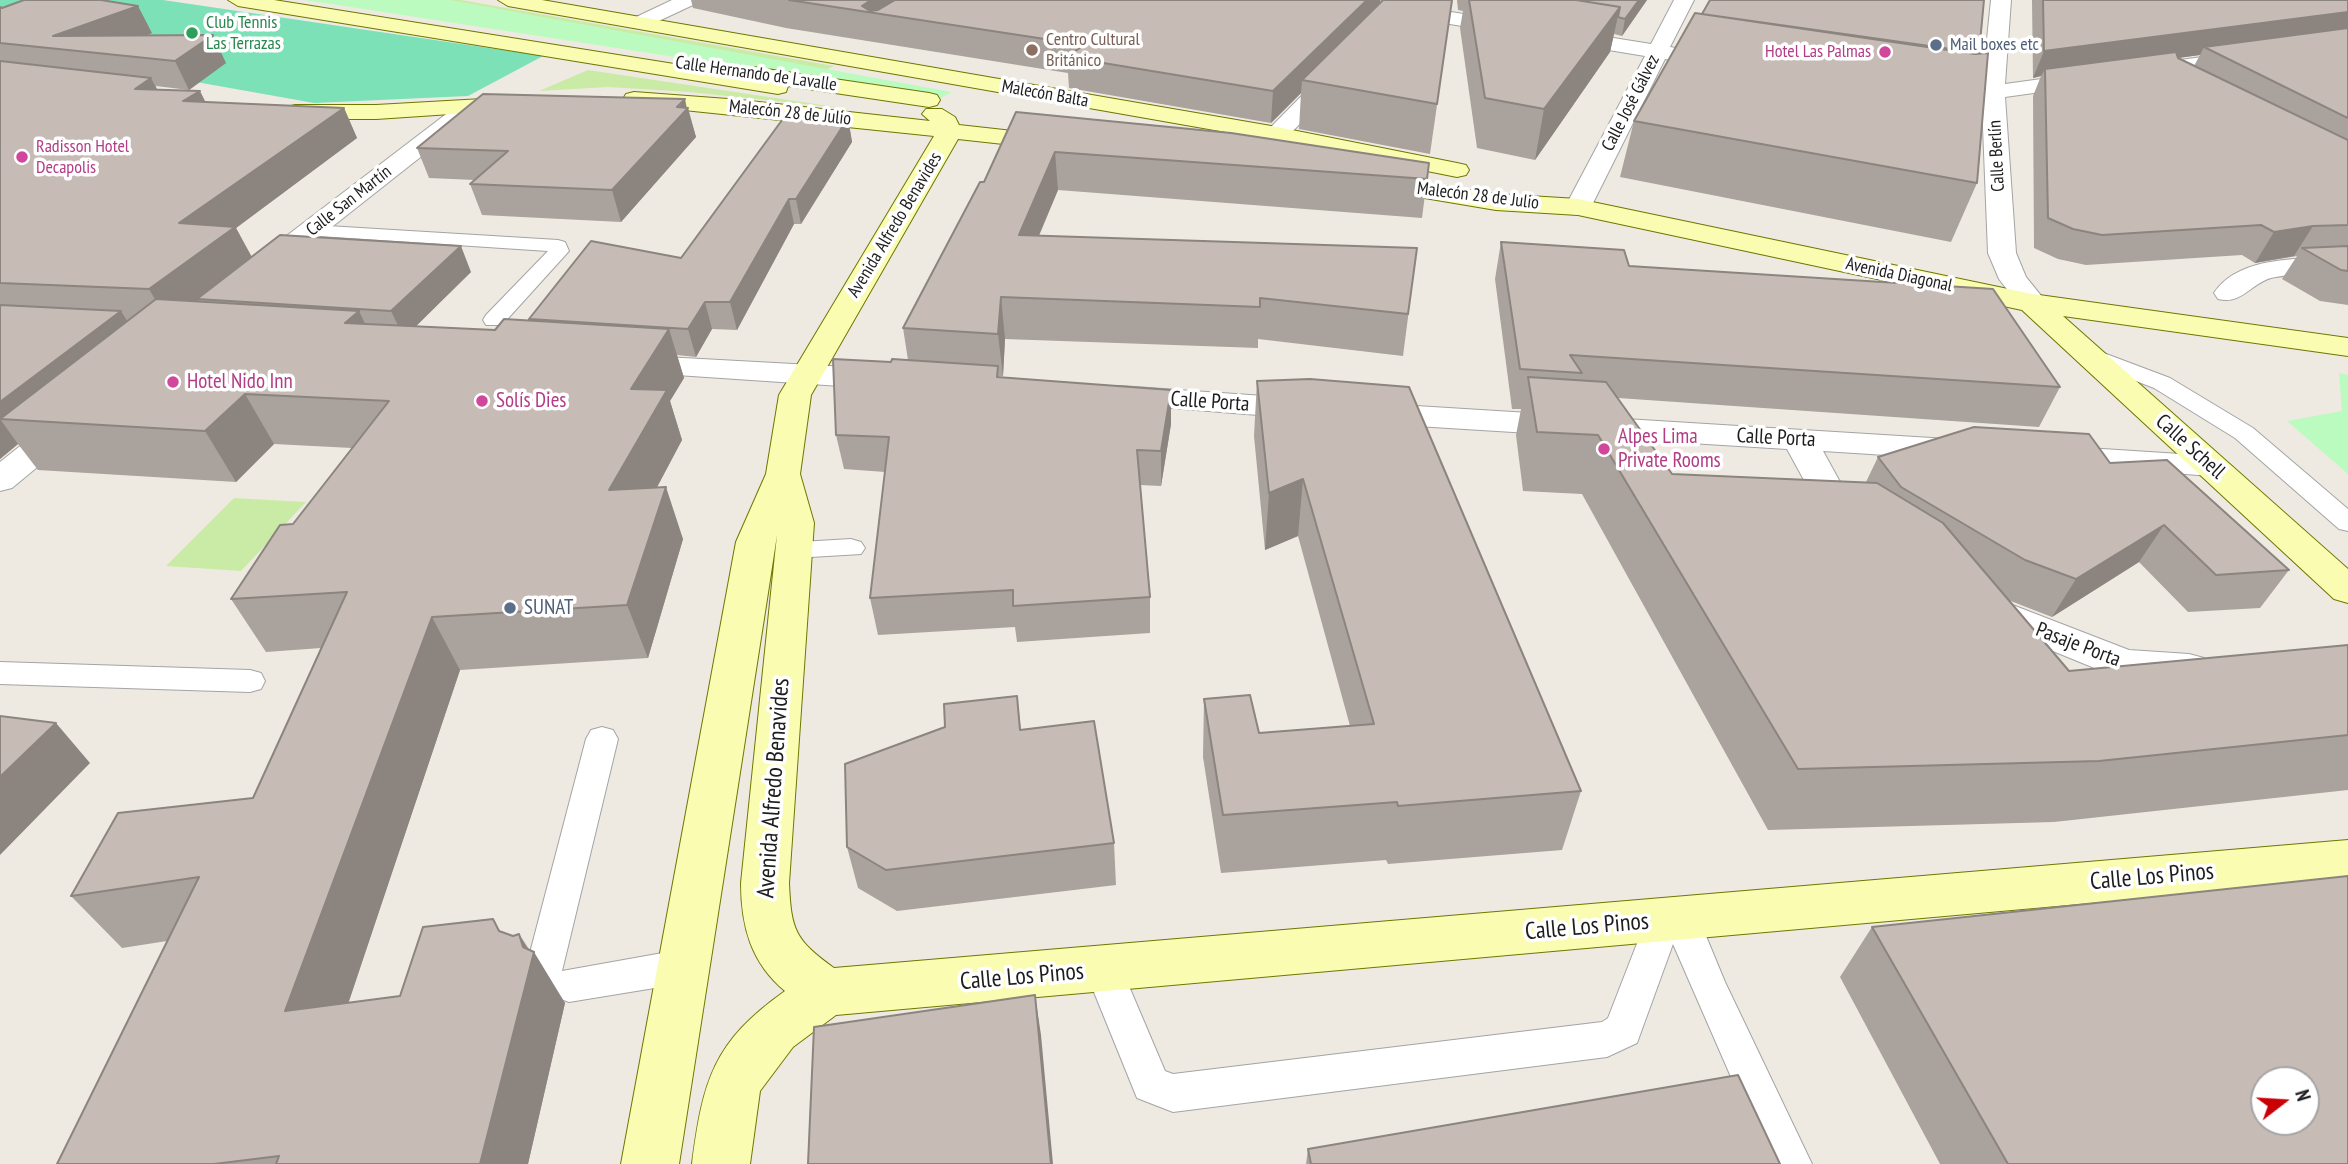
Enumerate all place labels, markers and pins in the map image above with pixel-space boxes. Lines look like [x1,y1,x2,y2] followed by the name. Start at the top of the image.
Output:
[206,12,281,54] place label: Club Tennis Las Terrazas
[184,25,200,41] marker: Club Tennis Las Terrazas
[1046,29,1140,72] place label: Centro Cultural Británico
[1950,34,2039,56] place label: Mail boxes etc
[1928,37,1944,53] marker: Mail boxes etc
[1765,41,1871,63] place label: Hotel Las Palmas
[1024,42,1040,58] marker: Centro Cultural Británico
[1877,44,1893,60] marker: Hotel Las Palmas
[36,136,129,178] place label: Radisson Hotel Decapolis
[14,149,30,165] marker: Radisson Hotel Decapolis
[187,369,293,395] place label: Hotel Nido Inn
[165,374,181,390] marker: Hotel Nido Inn
[496,388,566,414] place label: Solís Dies
[474,393,490,409] marker: Solís Dies
[1618,424,1721,474] place label: Alpes Lima Private Rooms
[1596,441,1612,457] marker: Alpes Lima Private Rooms
[524,595,573,621] place label: SUNAT
[502,600,518,616] marker: SUNAT

